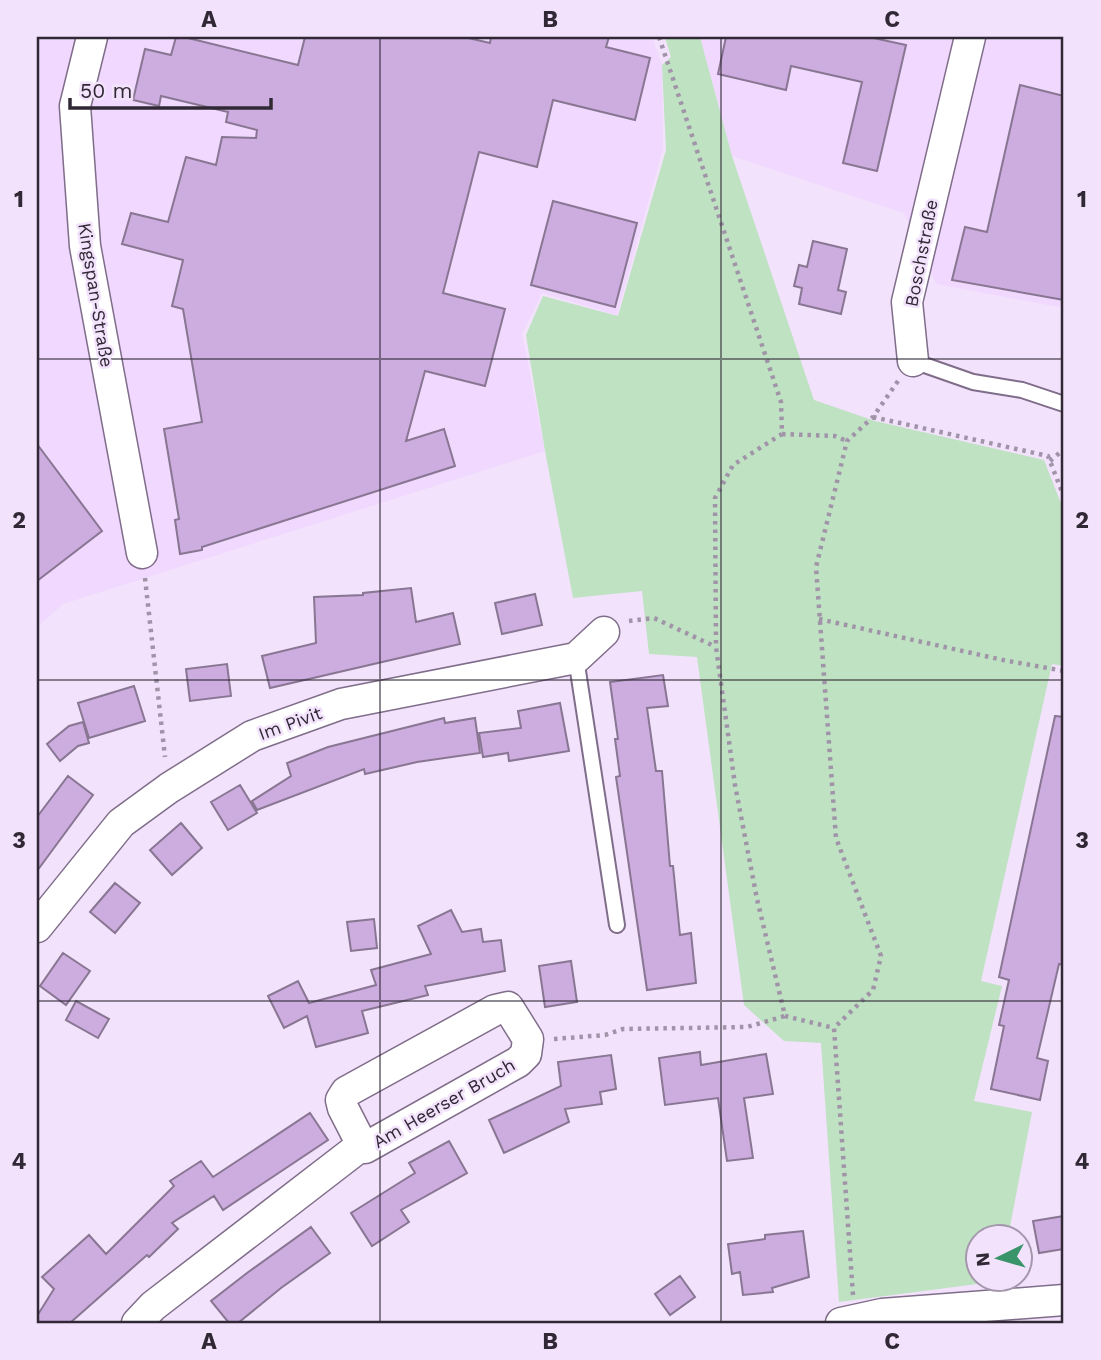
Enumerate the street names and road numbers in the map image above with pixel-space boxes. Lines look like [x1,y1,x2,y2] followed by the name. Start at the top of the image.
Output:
[900,197,942,309] street label: Boschstraße
[74,221,118,369] street label: Kingspan-Straße
[255,702,325,744] street label: Im Pivit
[369,1054,519,1152] street label: Am Heerser Bruch

